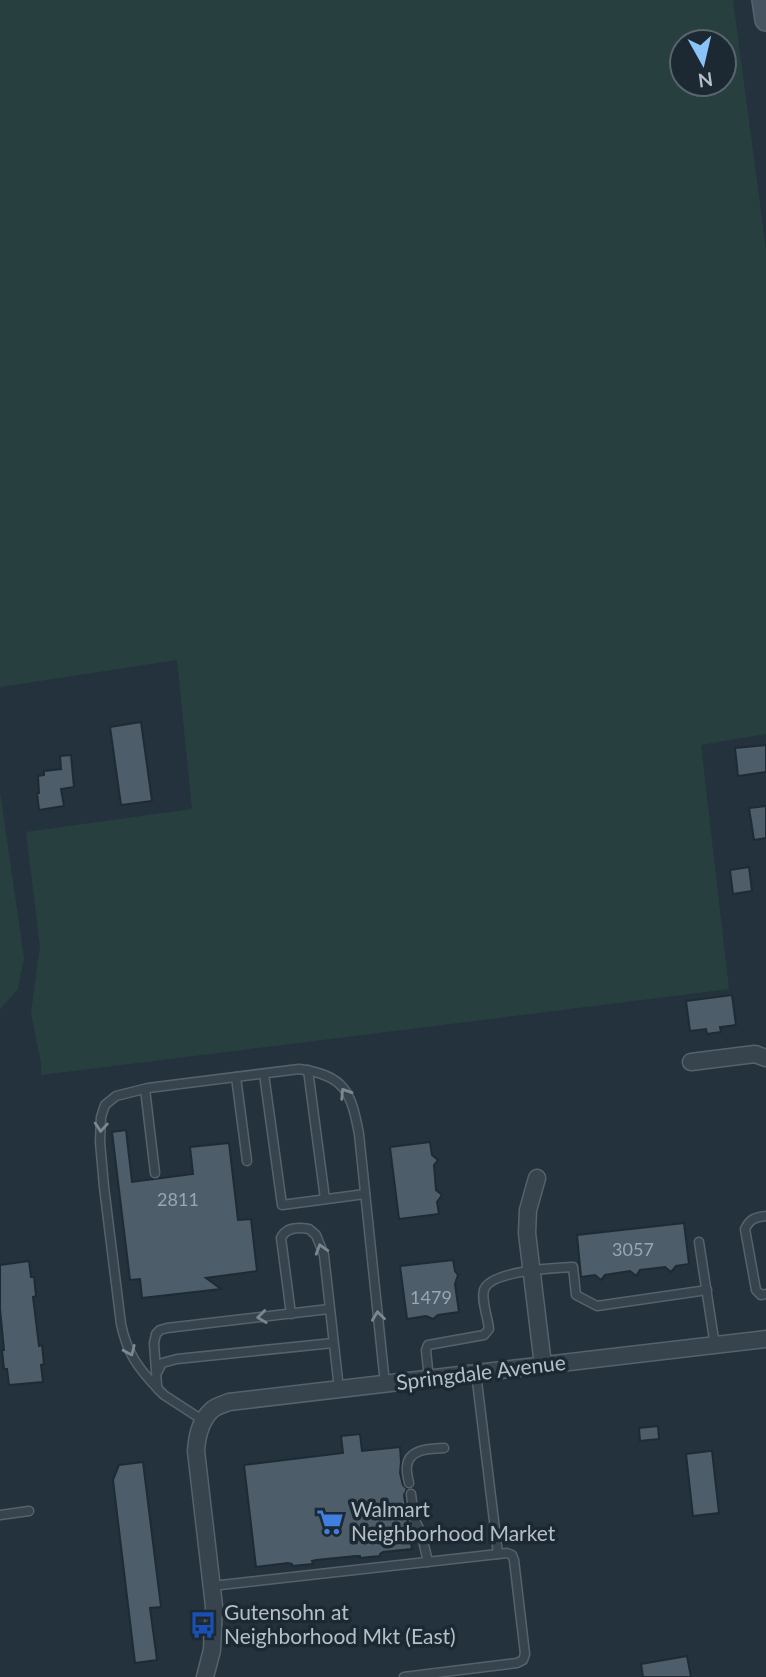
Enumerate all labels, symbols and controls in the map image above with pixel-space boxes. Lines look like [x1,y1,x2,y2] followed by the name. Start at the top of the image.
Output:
[668,28,738,98] north arrow
[697,68,714,93] text: N
[341,1088,354,1101] one-way arrow
[94,1122,109,1133] one-way arrow
[157,1188,199,1210] house number: 2811
[612,1238,654,1260] house number: 3057
[314,1243,329,1255] one-way arrow
[410,1286,452,1308] house number: 1479
[256,1310,267,1325] one-way arrow
[370,1310,385,1322] one-way arrow
[122,1344,136,1357] one-way arrow
[395,1349,567,1394] street label: Springdale Avenue
[351,1496,556,1545] place label: Walmart Neighborhood Market
[315,1507,345,1537] supermarket icon: Walmart Neighborhood Market
[224,1599,456,1648] place label: Gutensohn at Neighborhood Mkt (East)
[188,1610,218,1640] bus stop icon: Gutensohn at Neighborhood Mkt (East)

